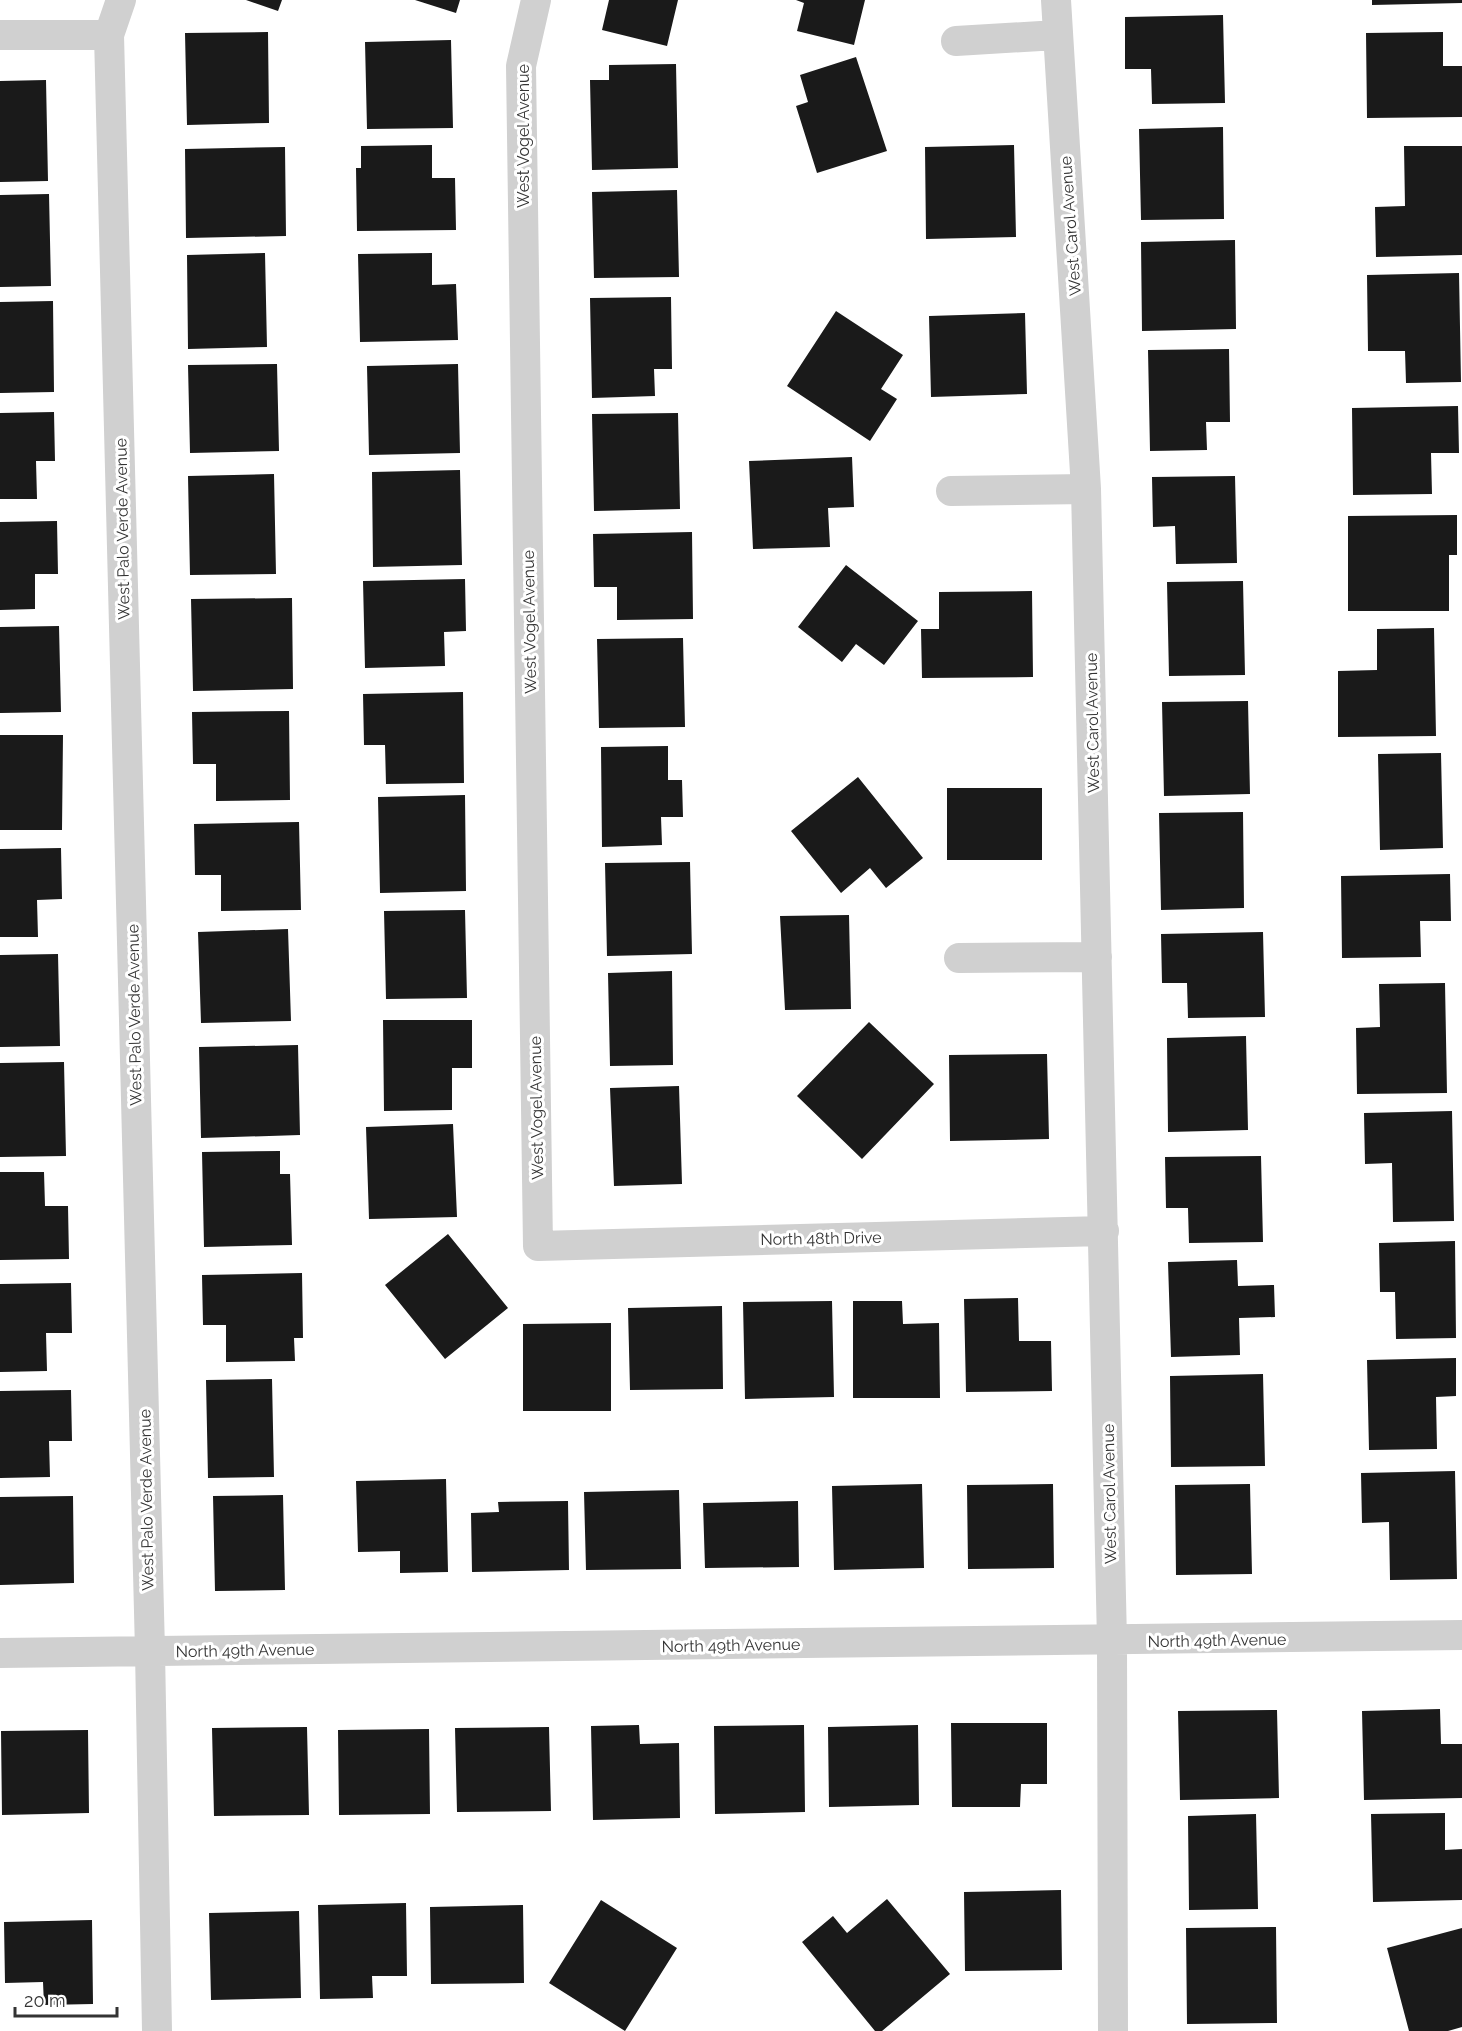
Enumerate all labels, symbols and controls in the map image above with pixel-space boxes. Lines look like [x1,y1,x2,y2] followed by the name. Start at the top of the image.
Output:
[514,64,533,208] street label: West Vogel Avenue
[1056,155,1085,297] street label: West Carol Avenue
[111,438,134,620] street label: West Palo Verde Avenue
[519,550,540,694] street label: West Vogel Avenue
[1082,653,1103,793] street label: West Carol Avenue
[123,924,146,1106] street label: West Palo Verde Avenue
[526,1036,547,1180] street label: West Vogel Avenue
[760,1228,882,1249] street label: North 48th Drive
[135,1409,158,1591] street label: West Palo Verde Avenue
[1099,1424,1120,1564] street label: West Carol Avenue
[1148,1630,1286,1651] street label: North 49th Avenue
[662,1635,800,1656] street label: North 49th Avenue
[176,1640,314,1661] street label: North 49th Avenue
[15,1980,117,2018] scale bar
[24,1990,66,2011] text: 20 m

